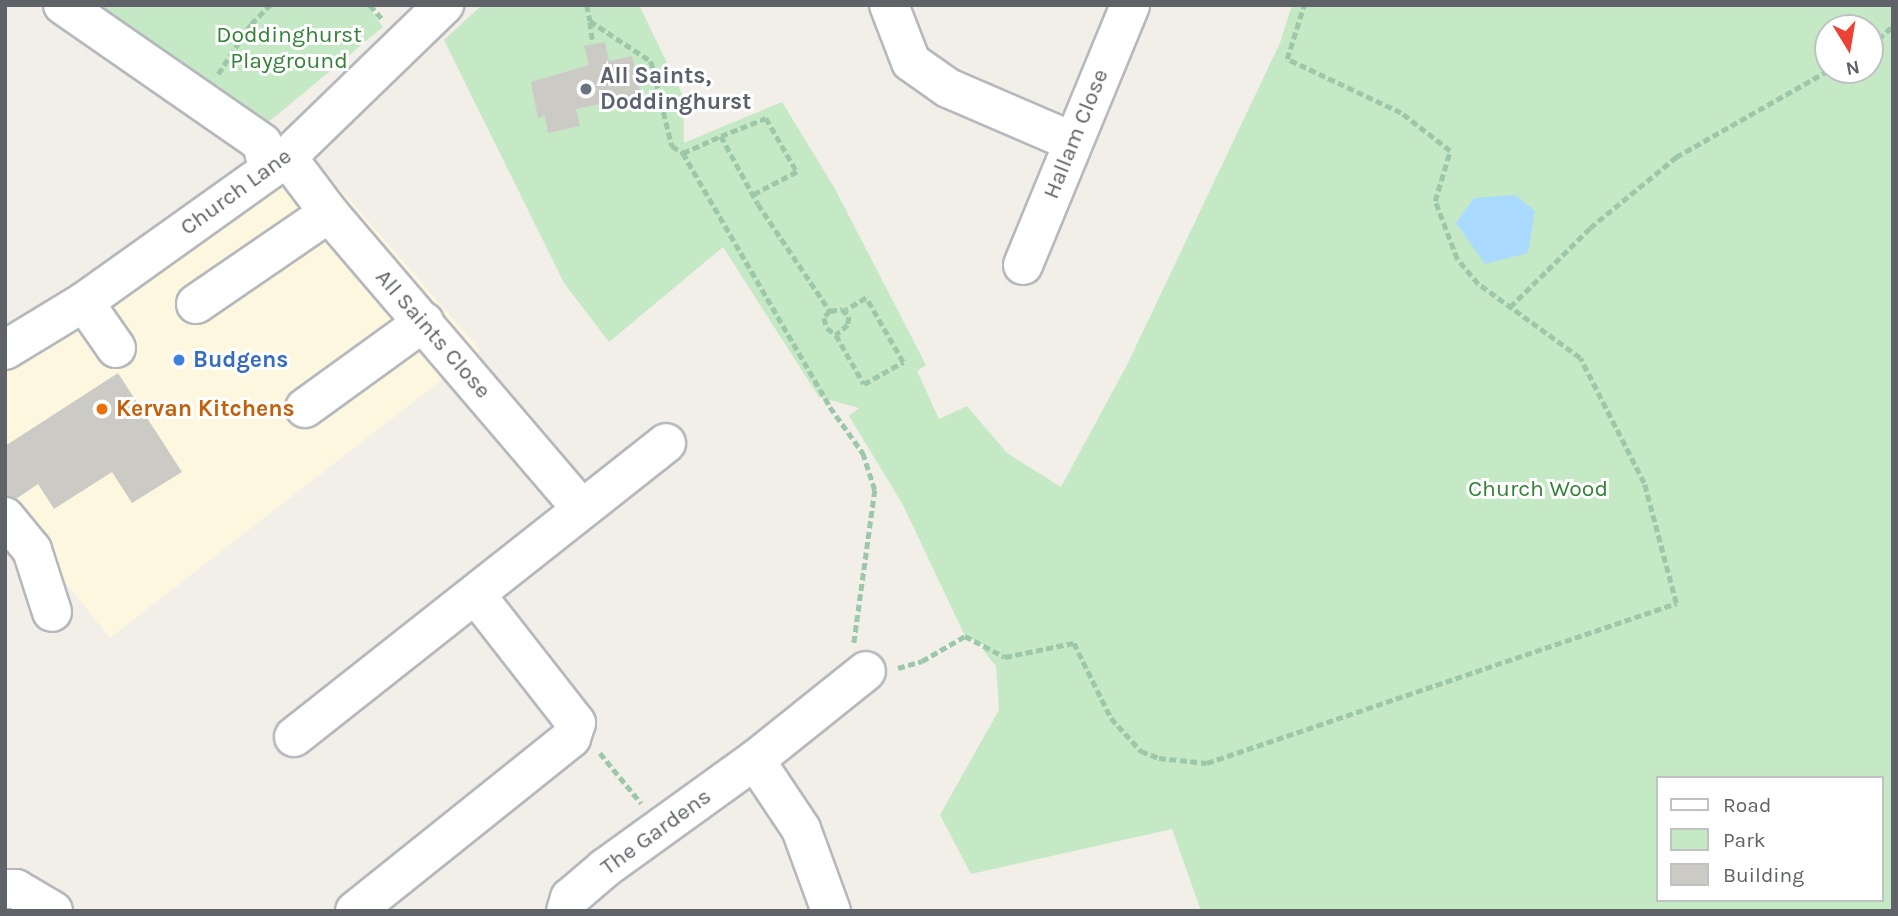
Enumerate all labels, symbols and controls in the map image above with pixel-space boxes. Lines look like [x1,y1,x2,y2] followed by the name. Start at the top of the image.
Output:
[1814,14,1884,84] north arrow
[216,21,362,75] park label: Doddinghurst Playground
[1844,56,1861,80] text: N
[600,62,751,116] place label: All Saints, Doddinghurst
[1037,65,1115,203] street label: Hallam Close
[578,81,594,97] marker: All Saints, Doddinghurst
[175,142,297,242] street label: Church Lane
[369,264,497,404] street label: All Saints Close
[193,346,288,374] place label: Budgens
[171,352,187,368] marker: Budgens
[116,395,295,423] place label: Kervan Kitchens
[94,401,110,417] marker: Kervan Kitchens
[1468,475,1608,503] park label: Church Wood
[1657,776,1884,902] legend
[595,783,717,881] street label: The Gardens
[1723,793,1771,817] text: Road
[1723,828,1766,852] text: Park
[1723,863,1804,887] text: Building

